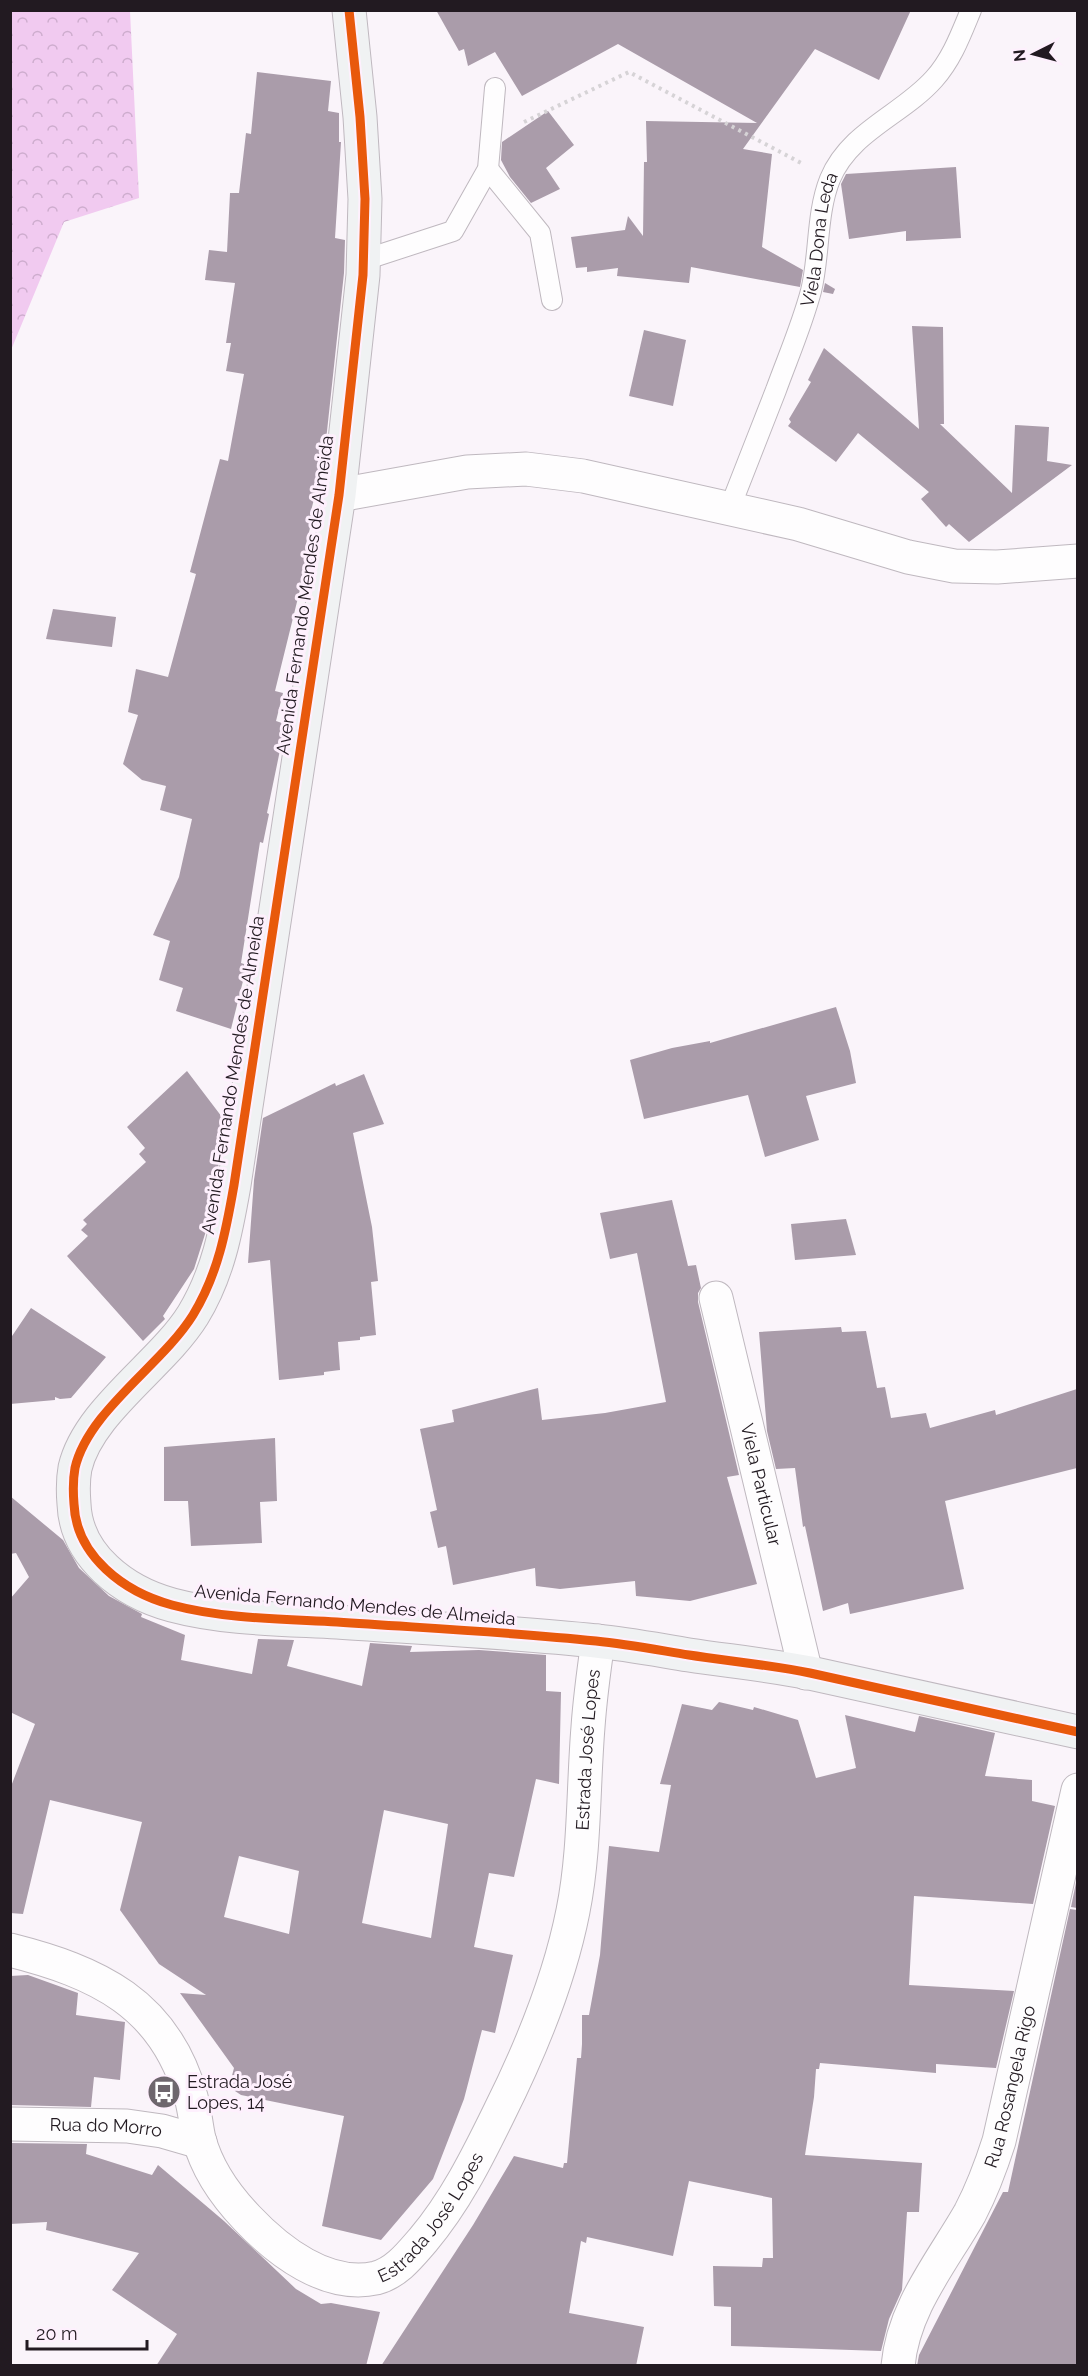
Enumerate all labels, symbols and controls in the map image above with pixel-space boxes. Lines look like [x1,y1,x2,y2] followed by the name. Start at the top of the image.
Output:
[1004,24,1064,84] north arrow
[1009,48,1030,63] text: N
[796,169,842,309] street label: Viela Dona Leda
[272,434,337,756] street label: Avenida Fernando Mendes de Almeida
[197,914,268,1236] street label: Avenida Fernando Mendes de Almeida
[737,1421,786,1548] street label: Viela Particular
[194,1580,516,1629] street label: Avenida Fernando Mendes de Almeida
[572,1668,604,1831] street label: Estrada José Lopes
[980,2003,1039,2171] street label: Rua Rosangela Rigo
[187,2071,293,2113] place label: Estrada José Lopes, 14
[146,2074,182,2110] bus stop icon: Estrada José Lopes, 14
[49,2114,164,2141] street label: Rua do Morro
[374,2148,488,2287] street label: Estrada José Lopes
[27,2313,147,2351] scale bar
[36,2323,78,2344] text: 20 m

